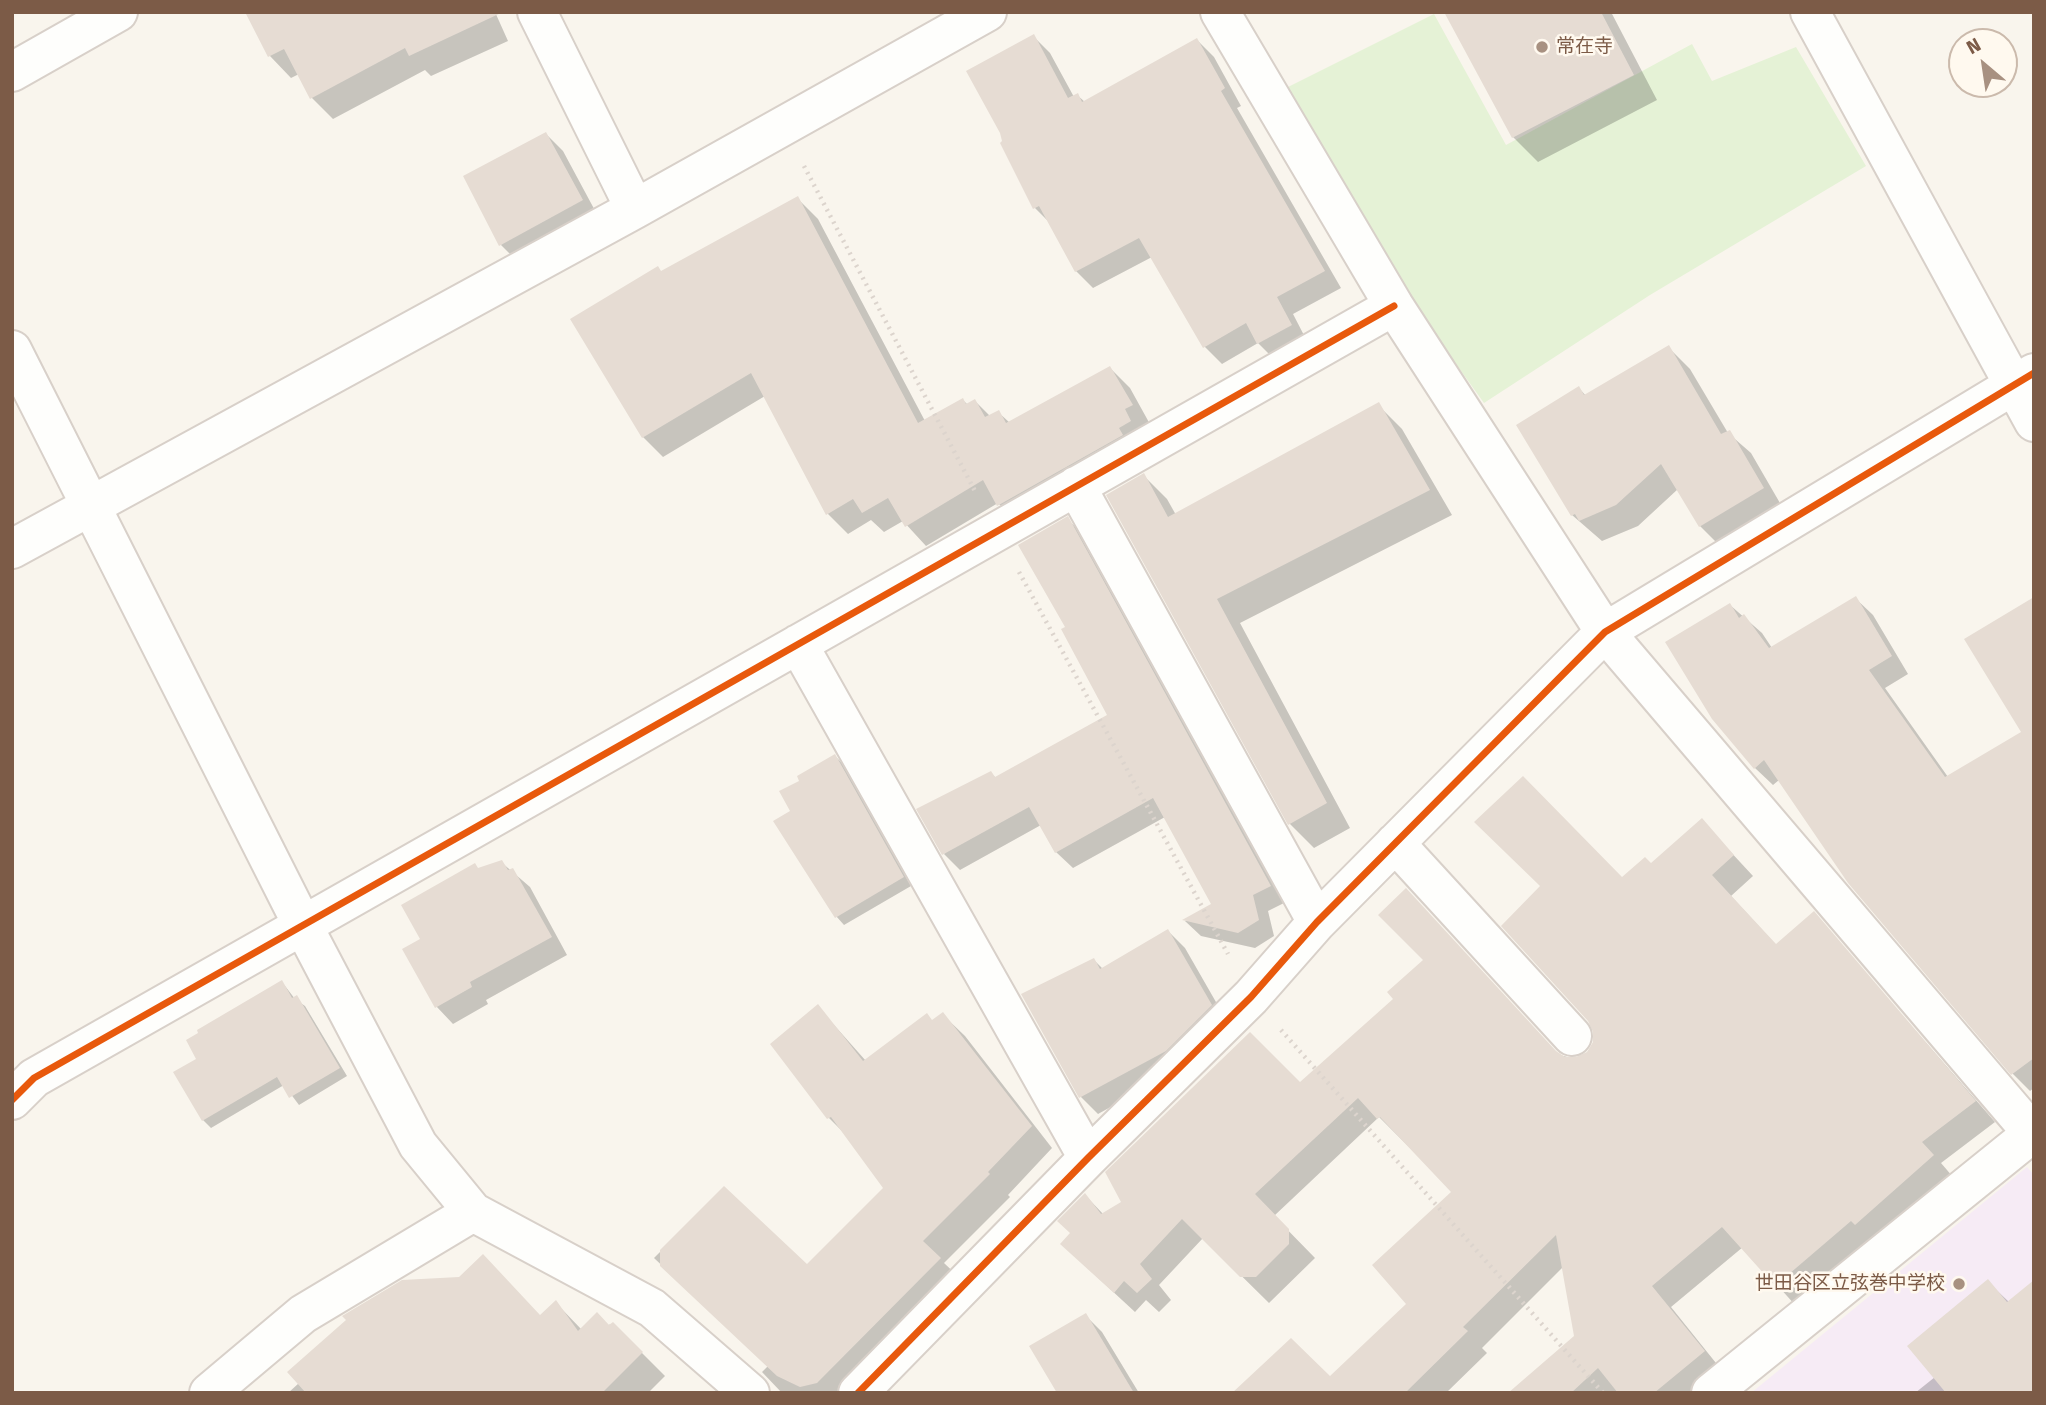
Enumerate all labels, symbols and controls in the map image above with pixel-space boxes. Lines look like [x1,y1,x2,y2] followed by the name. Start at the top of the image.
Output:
[1948,28,2018,98] north arrow
[1962,33,1985,59] text: N
[1556,36,1613,58] place label: 常在寺
[1534,39,1550,55] marker: 常在寺
[1755,1273,1945,1295] place label: 世田谷区立弦巻中学校
[1951,1276,1967,1292] marker: 世田谷区立弦巻中学校

